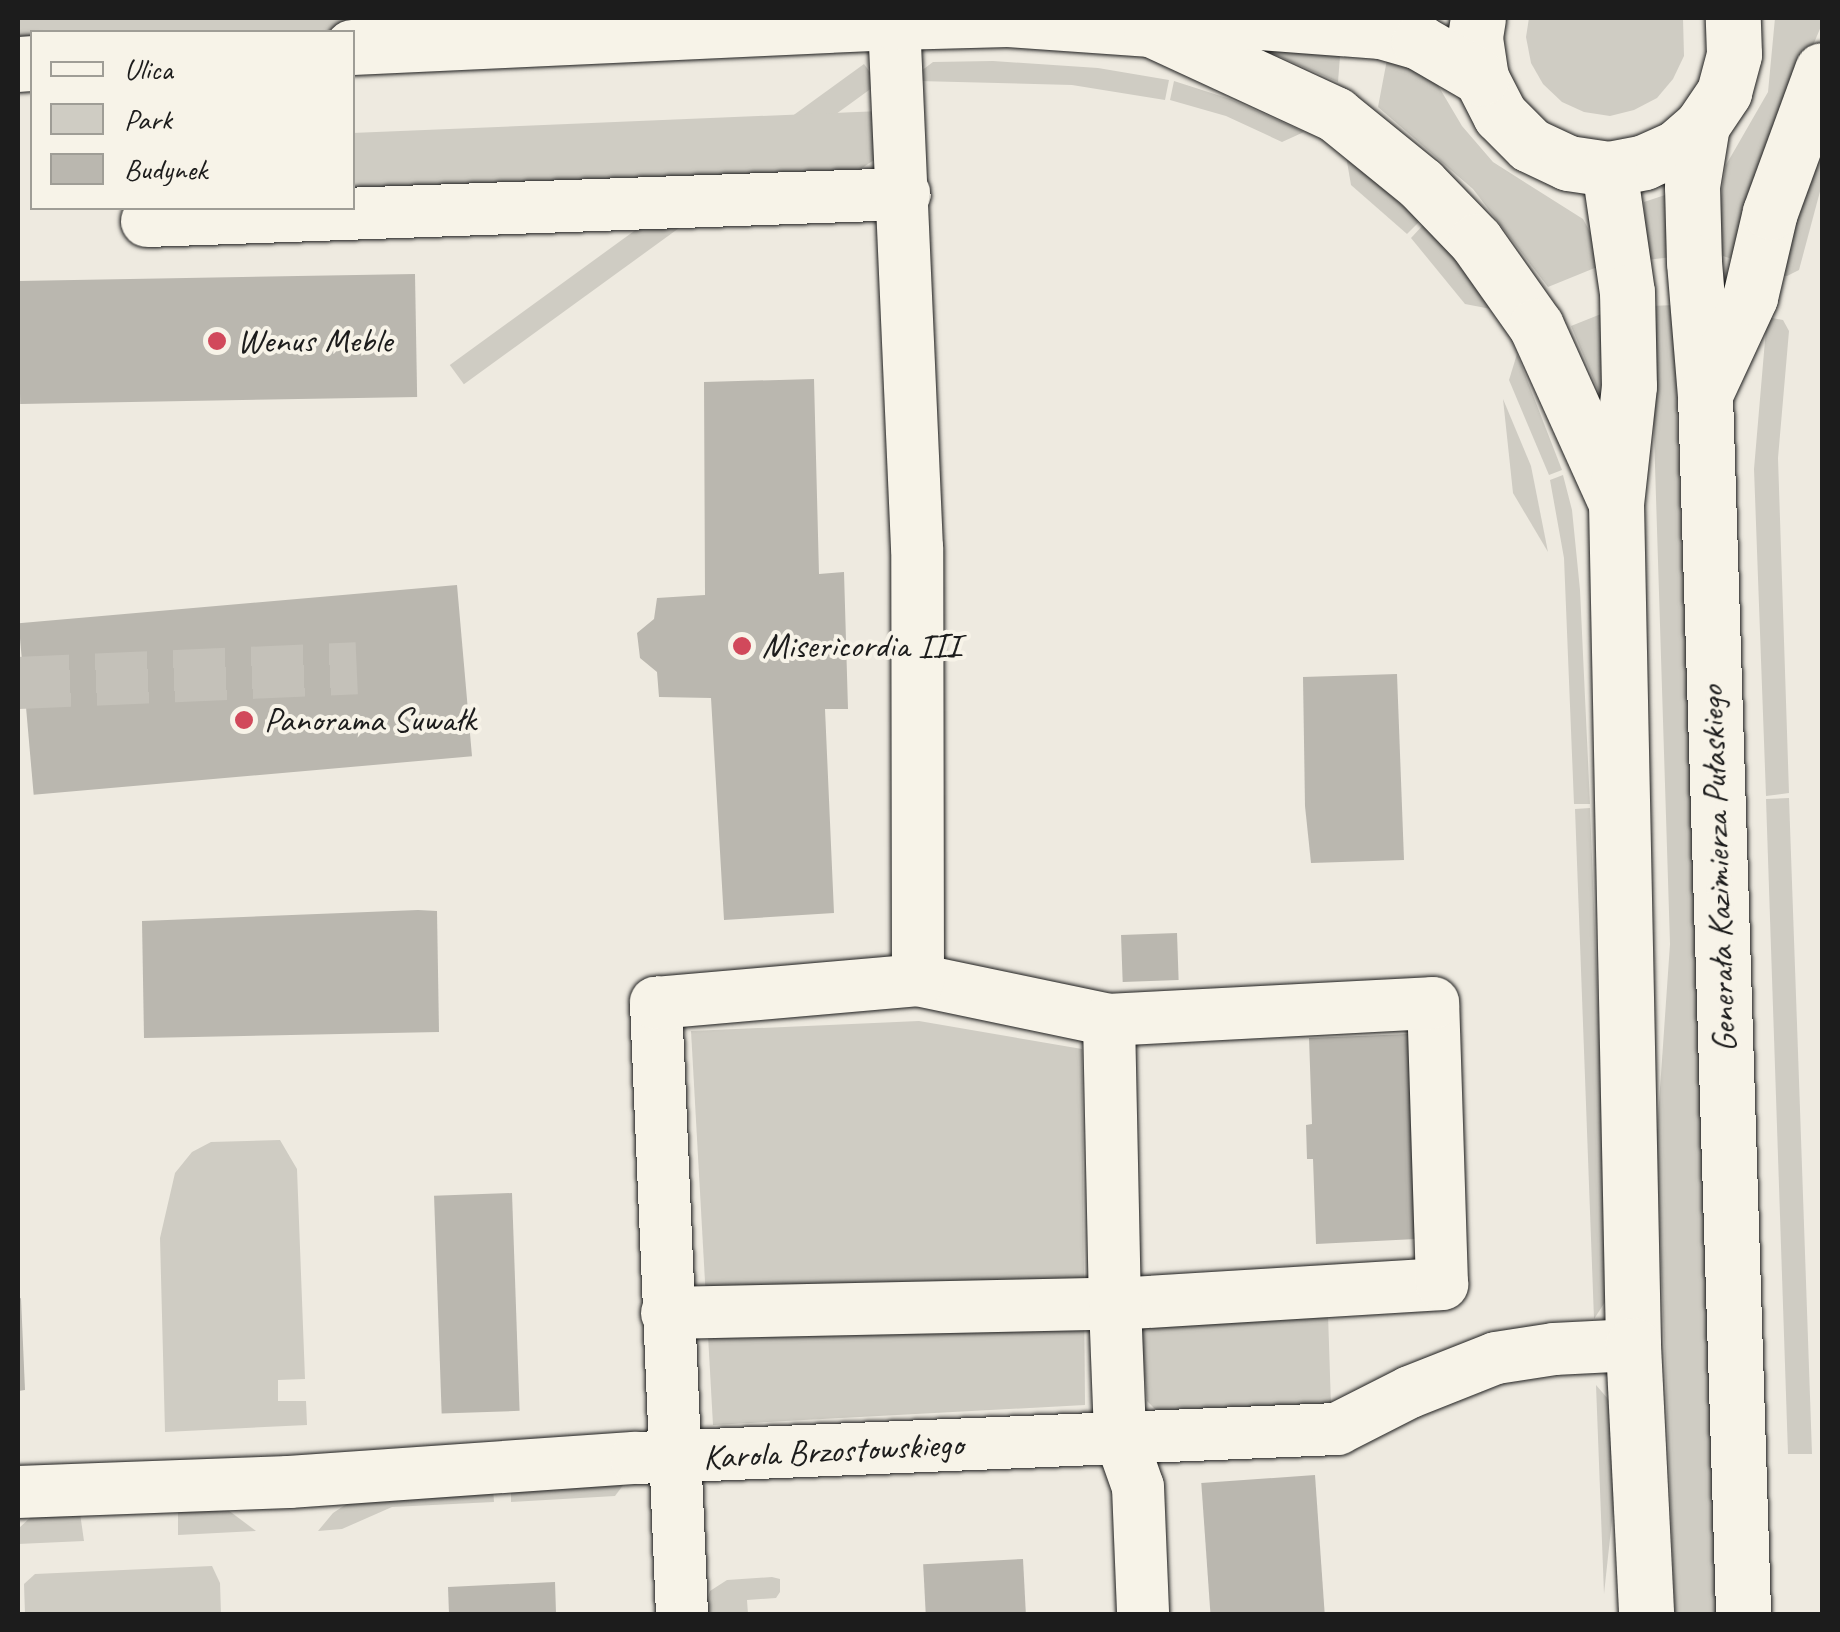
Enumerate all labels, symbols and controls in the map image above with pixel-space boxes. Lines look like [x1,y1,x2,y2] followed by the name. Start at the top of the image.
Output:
[30,30,355,210] legend
[124,50,173,88] text: Ulica
[124,100,172,138] text: Park
[124,150,207,188] text: Budynek
[237,320,392,362] place label: Wenus Meble
[206,330,228,352] marker: Wenus Meble
[762,625,960,667] place label: Misericordia III
[731,635,753,657] marker: Misericordia III
[1691,685,1745,1053] street label: Generała Kazimierza Pułaskiego
[264,699,475,741] place label: Panorama Suwałk
[233,709,255,731] marker: Panorama Suwałk
[702,1423,964,1479] street label: Karola Brzostowskiego

